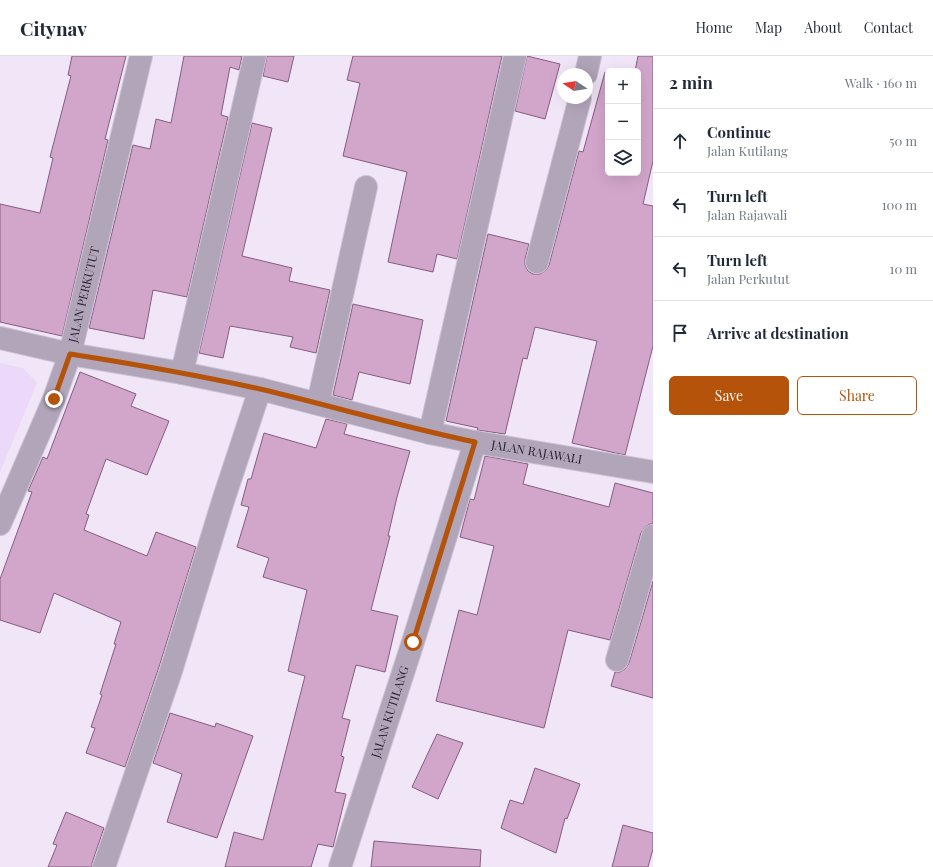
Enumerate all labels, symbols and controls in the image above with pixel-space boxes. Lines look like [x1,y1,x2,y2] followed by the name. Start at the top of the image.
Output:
[20,15,87,41] text: Citynav
[695,18,733,37] text: Home
[755,18,782,37] text: Map
[804,18,842,37] text: About
[864,18,913,37] text: Contact
[557,68,593,104] north arrow
[605,68,641,176] map controls
[605,68,641,104] button: +
[669,71,713,93] text: 2 min
[845,74,917,91] text: Walk · 160 m
[605,104,641,140] button: −
[707,122,771,142] text: Continue
[669,130,691,152] icon: ahead
[889,132,917,149] text: 50 m
[605,140,641,176] button: layers
[707,142,788,159] text: Jalan Kutilang
[707,186,768,206] text: Turn left
[669,194,691,216] icon: left
[882,196,917,213] text: 100 m
[707,206,787,223] text: Jalan Rajawali
[64,244,102,345] street label: JALAN PERKUTUT
[707,250,768,270] text: Turn left
[669,258,691,280] icon: left
[890,260,917,277] text: 10 m
[707,270,790,287] text: Jalan Perkutut
[669,322,691,344] icon: arrive
[707,323,849,343] text: Arrive at destination
[669,376,789,415] button: Save
[797,376,917,415] button: Share
[45,390,63,408] route end
[489,436,583,467] street label: JALAN RAJAWALI
[404,633,422,651] route start
[367,663,412,761] street label: JALAN KUTILANG

